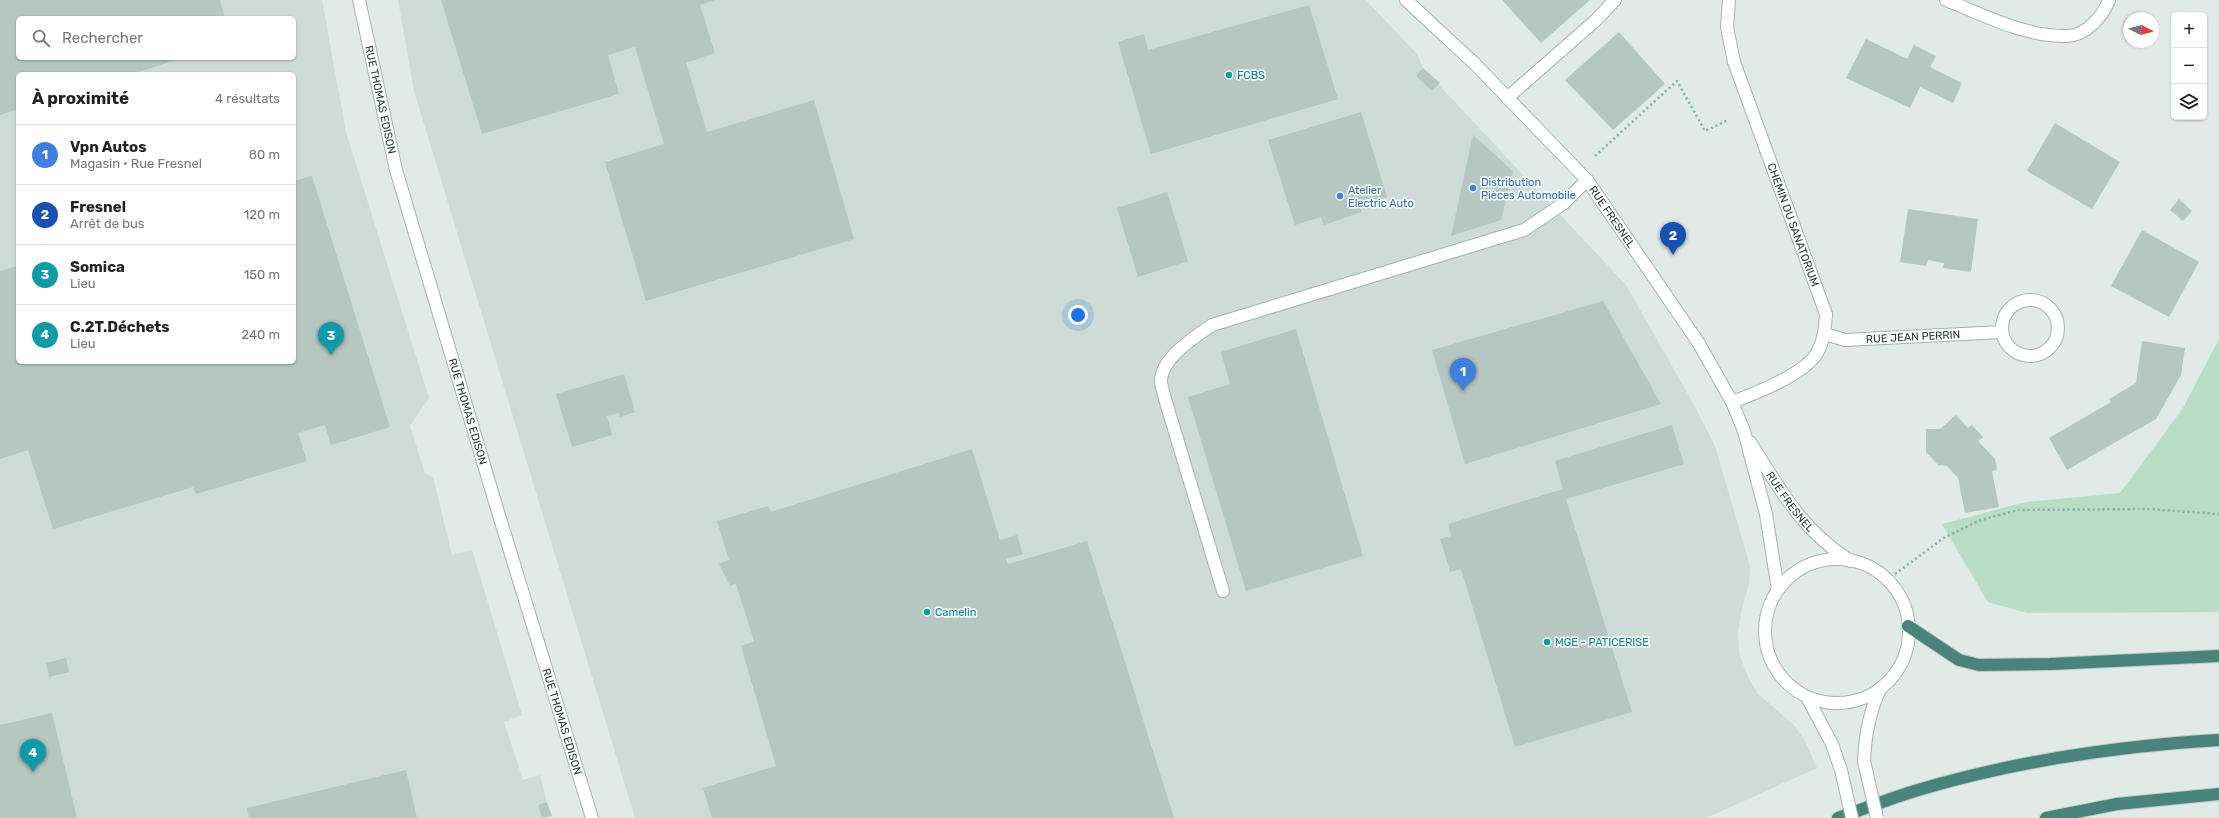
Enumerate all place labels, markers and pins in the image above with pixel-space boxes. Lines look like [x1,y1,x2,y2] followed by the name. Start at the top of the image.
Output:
[1237,69,1265,82] place label: FCBS
[1224,70,1234,80] marker: FCBS
[1481,176,1576,202] place label: Distribution Pièces Automobile
[1468,183,1478,193] marker: Distribution Pièces Automobile
[1348,184,1414,210] place label: Atelier Electric Auto
[1335,191,1345,201] marker: Atelier Electric Auto
[1660,222,1686,255] pin: 2
[318,322,344,355] pin: 3
[1450,358,1476,391] pin: 1
[935,606,976,619] place label: Camelin
[922,607,932,617] marker: Camelin
[1555,636,1649,649] place label: MGE - PATICERISE
[1542,637,1552,647] marker: MGE - PATICERISE
[20,739,46,772] pin: 4

